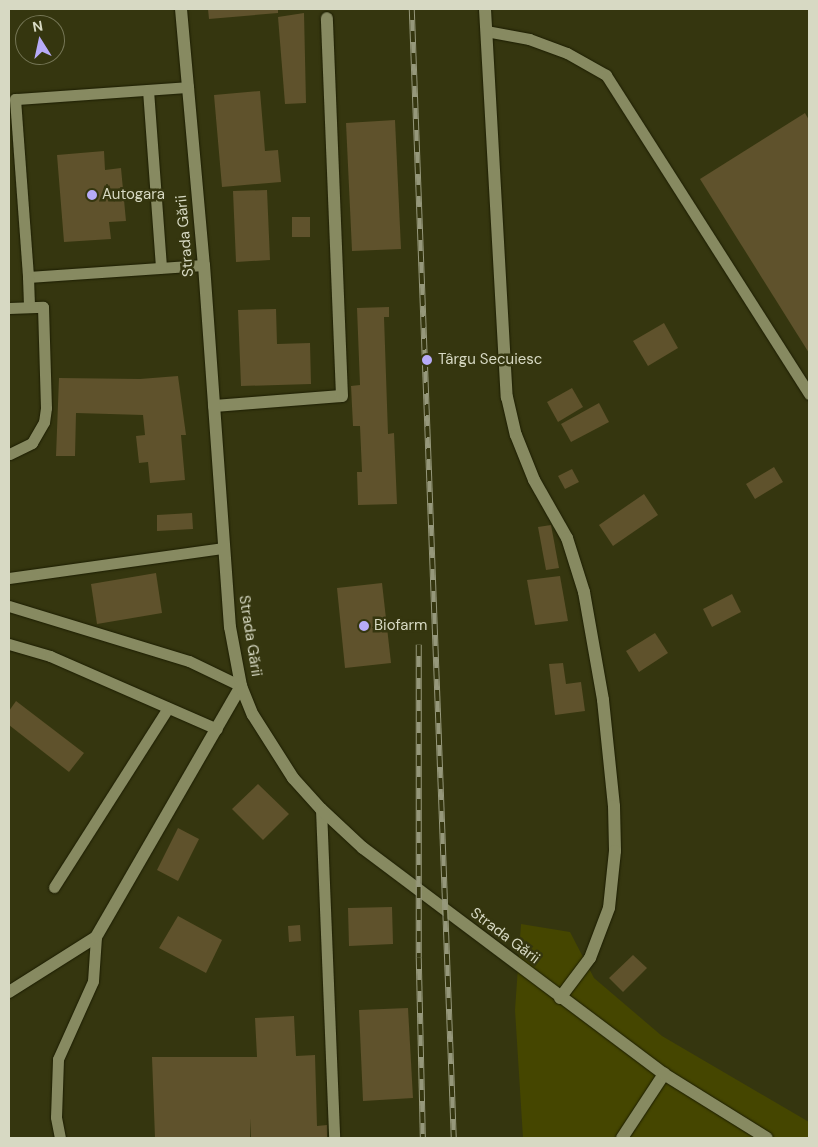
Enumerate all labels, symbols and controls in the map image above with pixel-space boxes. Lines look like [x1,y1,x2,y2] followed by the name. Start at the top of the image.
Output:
[15,15,65,65] north arrow
[31,16,44,36] text: N
[102,186,165,204] place label: Autogara
[86,189,98,201] marker: Autogara
[172,194,198,278] street label: Strada Gării
[438,351,542,369] place label: Târgu Secuiesc
[420,353,434,367] marker: Târgu Secuiesc
[235,594,265,678] street label: Strada Gării
[374,617,427,635] place label: Biofarm
[358,620,370,632] marker: Biofarm
[467,904,543,968] street label: Strada Gării

